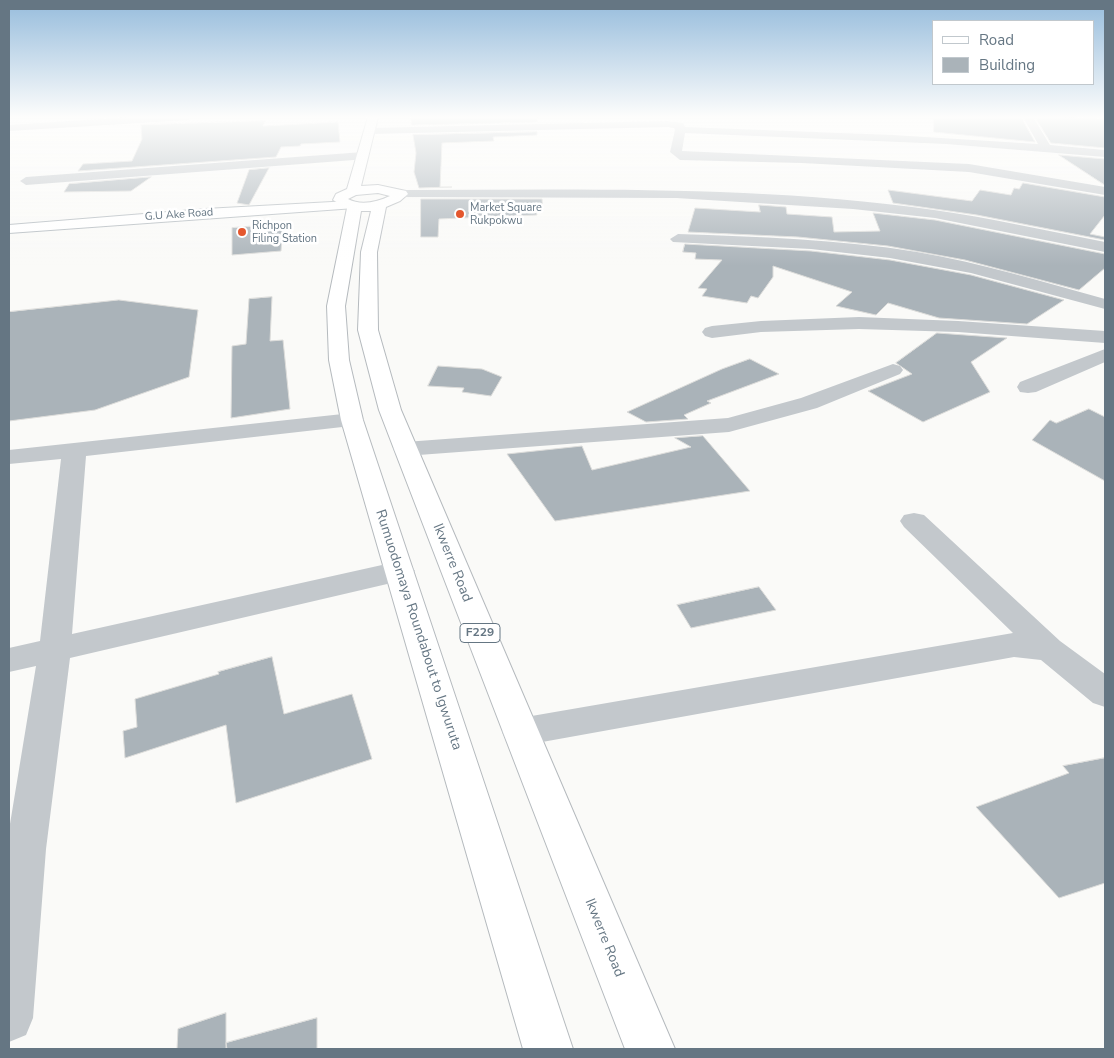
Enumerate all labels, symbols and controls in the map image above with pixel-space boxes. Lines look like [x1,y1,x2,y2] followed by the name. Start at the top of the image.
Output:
[932,20,1094,85] legend
[979,30,1014,50] text: Road
[979,55,1035,75] text: Building
[470,201,542,227] place label: Market Square Rukpokwu
[144,206,214,224] street label: G.U Ake Road
[454,208,466,220] marker: Market Square Rukpokwu
[252,219,317,245] place label: Richpon Filing Station
[236,226,248,238] marker: Richpon Filing Station
[371,508,465,752] street label: Rumuodomaya Roundabout to Igwuruta
[429,521,475,605] street label: Ikwerre Road
[460,624,500,642] road number: F229
[581,896,627,980] street label: Ikwerre Road

